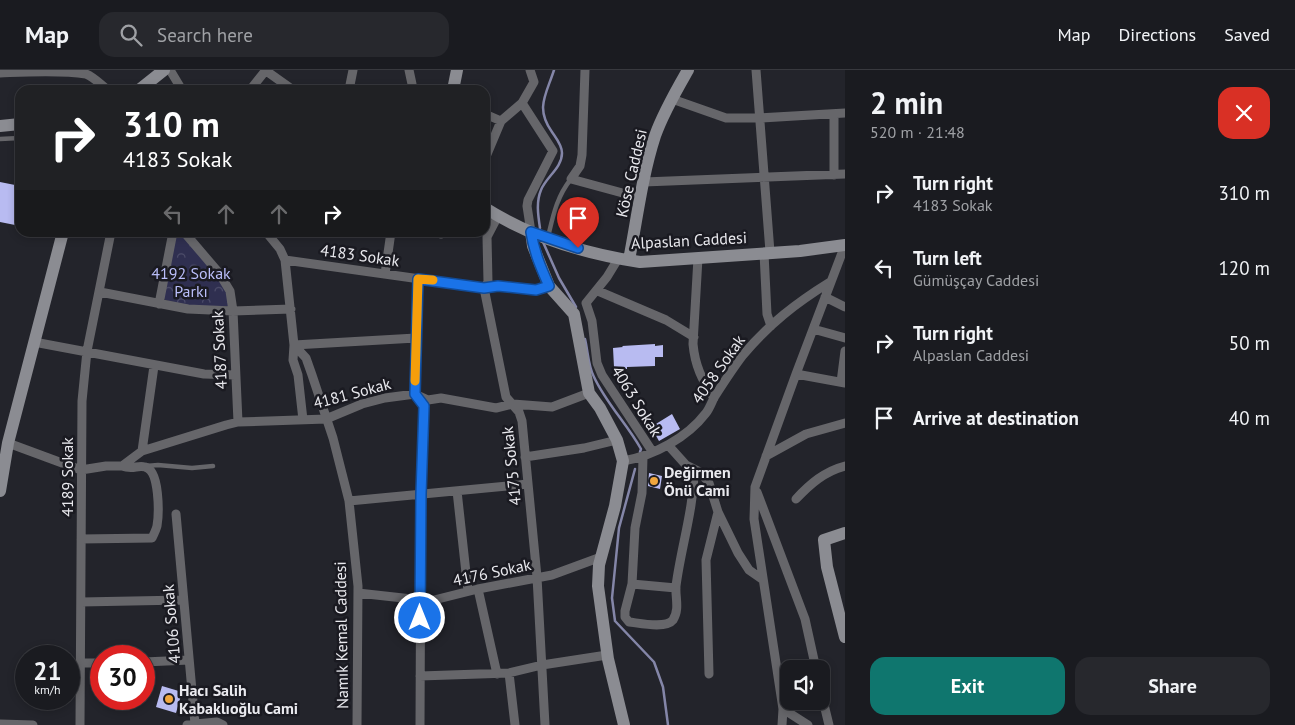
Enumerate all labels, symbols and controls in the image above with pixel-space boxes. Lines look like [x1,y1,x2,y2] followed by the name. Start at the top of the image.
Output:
[99,12,449,57] search box
[25,19,69,50] text: Map
[117,21,145,49] icon: search
[157,23,253,47] text: Search here
[1058,23,1090,46] text: Map
[1118,23,1196,46] text: Directions
[1224,23,1270,46] text: Saved
[870,83,943,122] text: 2 min
[1218,87,1270,139] button: close
[123,101,220,147] text: 310 m
[40,105,105,170] icon: right
[870,122,965,142] text: 520 m · 21:48
[611,127,651,219] street label: Köse Caddesi
[123,145,232,173] text: 4183 Sokak
[913,171,993,195] text: Turn right
[870,179,898,207] icon: right
[1218,181,1270,205] text: 310 m
[913,195,993,215] text: 4183 Sokak
[557,197,599,248] pin
[159,200,187,228] icon: left
[212,200,240,228] icon: ahead
[265,200,293,228] icon: ahead
[318,200,346,228] icon: right
[564,204,592,232] icon: arrive
[630,227,748,253] street label: Alpaslan Caddesi
[319,240,401,270] street label: 4183 Sokak
[913,246,982,270] text: Turn left
[870,254,898,282] icon: left
[1218,256,1270,280] text: 120 m
[151,263,231,301] park label: 4192 Sokak Parkı
[913,270,1039,290] text: Gümüşçay Caddesi
[207,310,231,390] street label: 4187 Sokak
[913,321,993,345] text: Turn right
[870,329,898,357] icon: right
[687,330,749,407] street label: 4058 Sokak
[1229,331,1270,355] text: 50 m
[913,345,1029,365] text: Alpaslan Caddesi
[607,362,667,440] street label: 4063 Sokak
[311,373,393,413] street label: 4181 Sokak
[870,404,898,432] icon: arrive
[913,406,1079,430] text: Arrive at destination
[1229,406,1270,430] text: 40 m
[497,425,525,507] street label: 4175 Sokak
[57,437,77,517] street label: 4189 Sokak
[664,462,731,500] place label: Değirmen Önü Cami
[648,475,660,487] marker: Değirmen Önü Cami
[451,554,533,590] street label: 4176 Sokak
[330,561,352,709] street label: Namık Kemal Caddesi
[158,583,184,664] street label: 4106 Sokak
[393,591,445,643] position arrow
[90,645,155,710] speed limit sign: 30
[33,655,62,687] text: 21
[870,657,1065,715] button: Exit
[1075,657,1270,715] button: Share
[780,660,830,710] map controls
[780,660,830,710] button: sound
[179,680,298,718] place label: Hacı Salih Kabaklıoğlu Cami
[34,682,61,697] text: km/h
[163,693,175,705] marker: Hacı Salih Kabaklıoğlu Cami

